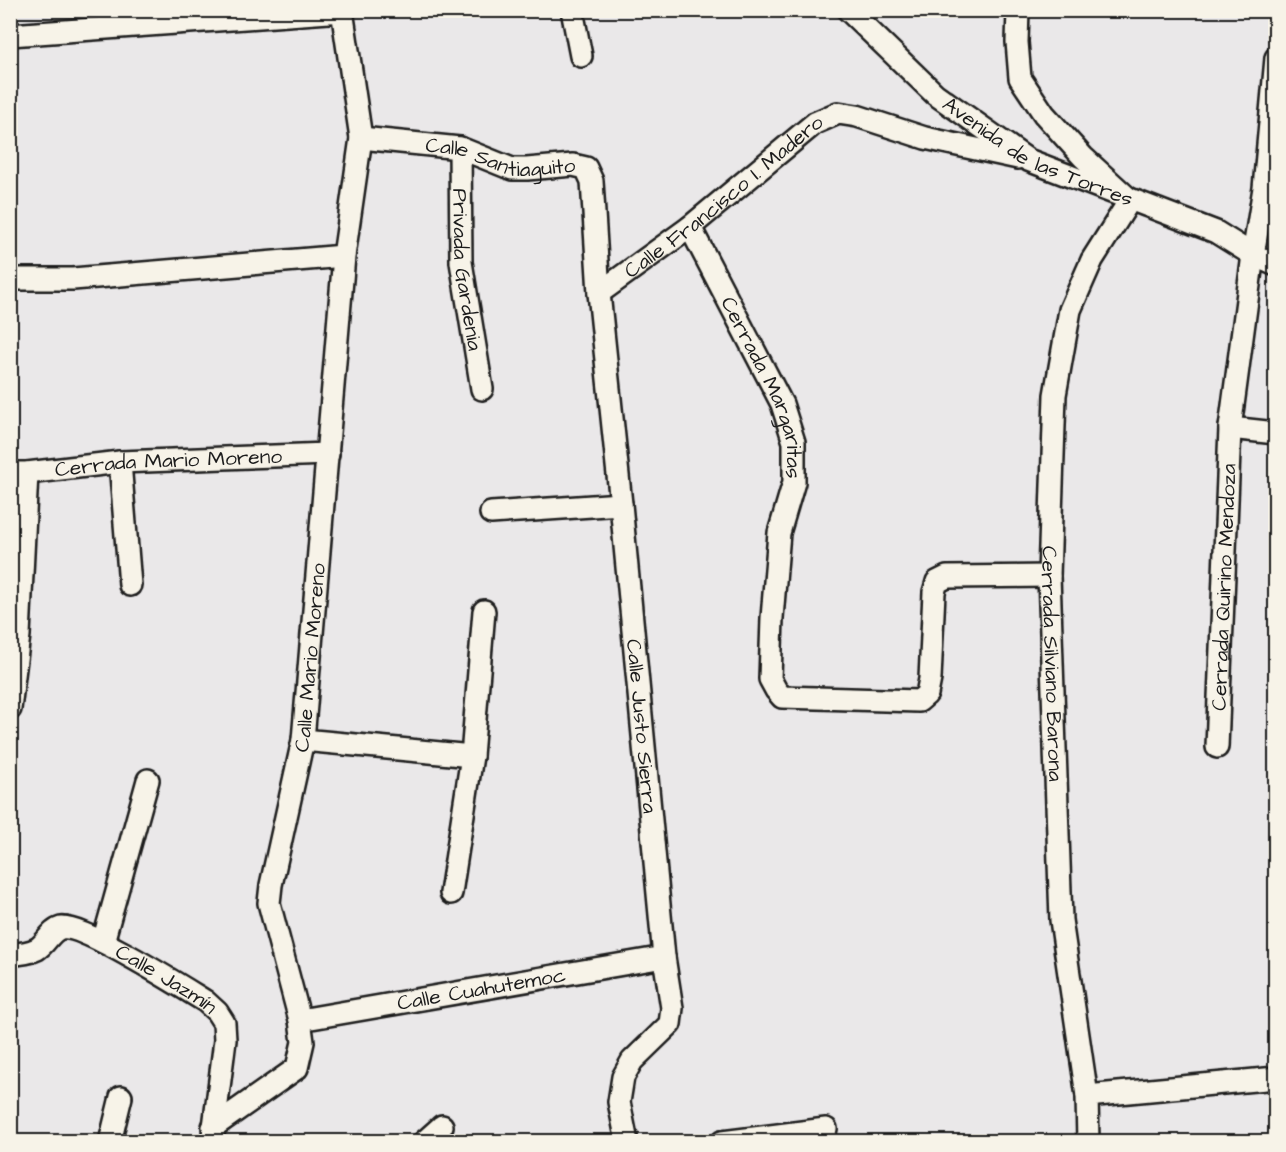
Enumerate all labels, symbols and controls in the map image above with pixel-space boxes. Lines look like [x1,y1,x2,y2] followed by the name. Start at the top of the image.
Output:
[937,89,1137,213] street label: Avenida de las Torres
[618,107,827,285] street label: Calle Francisco I. Madero
[424,130,577,185] street label: Calle Santiaguito
[446,188,490,353] street label: Privada Gardenia
[714,291,809,479] street label: Cerrada Margaritas
[53,441,283,484] street label: Cerrada Mario Moreno
[1204,463,1243,711] street label: Cerrada Quirino Mendoza
[1034,545,1071,782] street label: Cerrada Silviano Barona
[286,562,332,755] street label: Calle Mario Moreno
[619,638,665,815] street label: Calle Justo Sierra
[110,937,224,1020] street label: Calle Jazmín
[395,960,568,1017] street label: Calle Cuahutemoc

